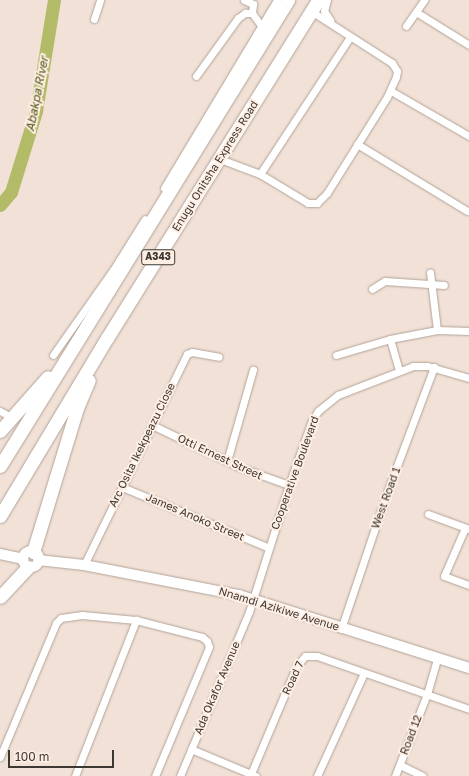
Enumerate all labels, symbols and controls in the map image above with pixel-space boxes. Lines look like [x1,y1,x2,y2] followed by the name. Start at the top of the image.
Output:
[23,56,51,132] water label: Abakpa River
[169,98,261,234] street label: Enugu Onitsha Express Road
[141,249,175,265] road number: A343
[106,381,178,509] street label: Arc Osita Ikekpeazu Close
[268,414,322,532] street label: Cooperative Boulevard
[175,432,265,482] street label: Otti Ernest Street
[369,465,403,531] street label: West Road 1
[144,490,246,544] street label: James Anoko Street
[217,584,341,634] street label: Nnamdi Azikiwe Avenue
[191,639,243,737] street label: Ada Okafor Avenue
[280,659,306,697] street label: Road 7
[397,713,425,757] street label: Road 12
[10,742,116,768] scale bar
[15,749,49,764] text: 100 m

